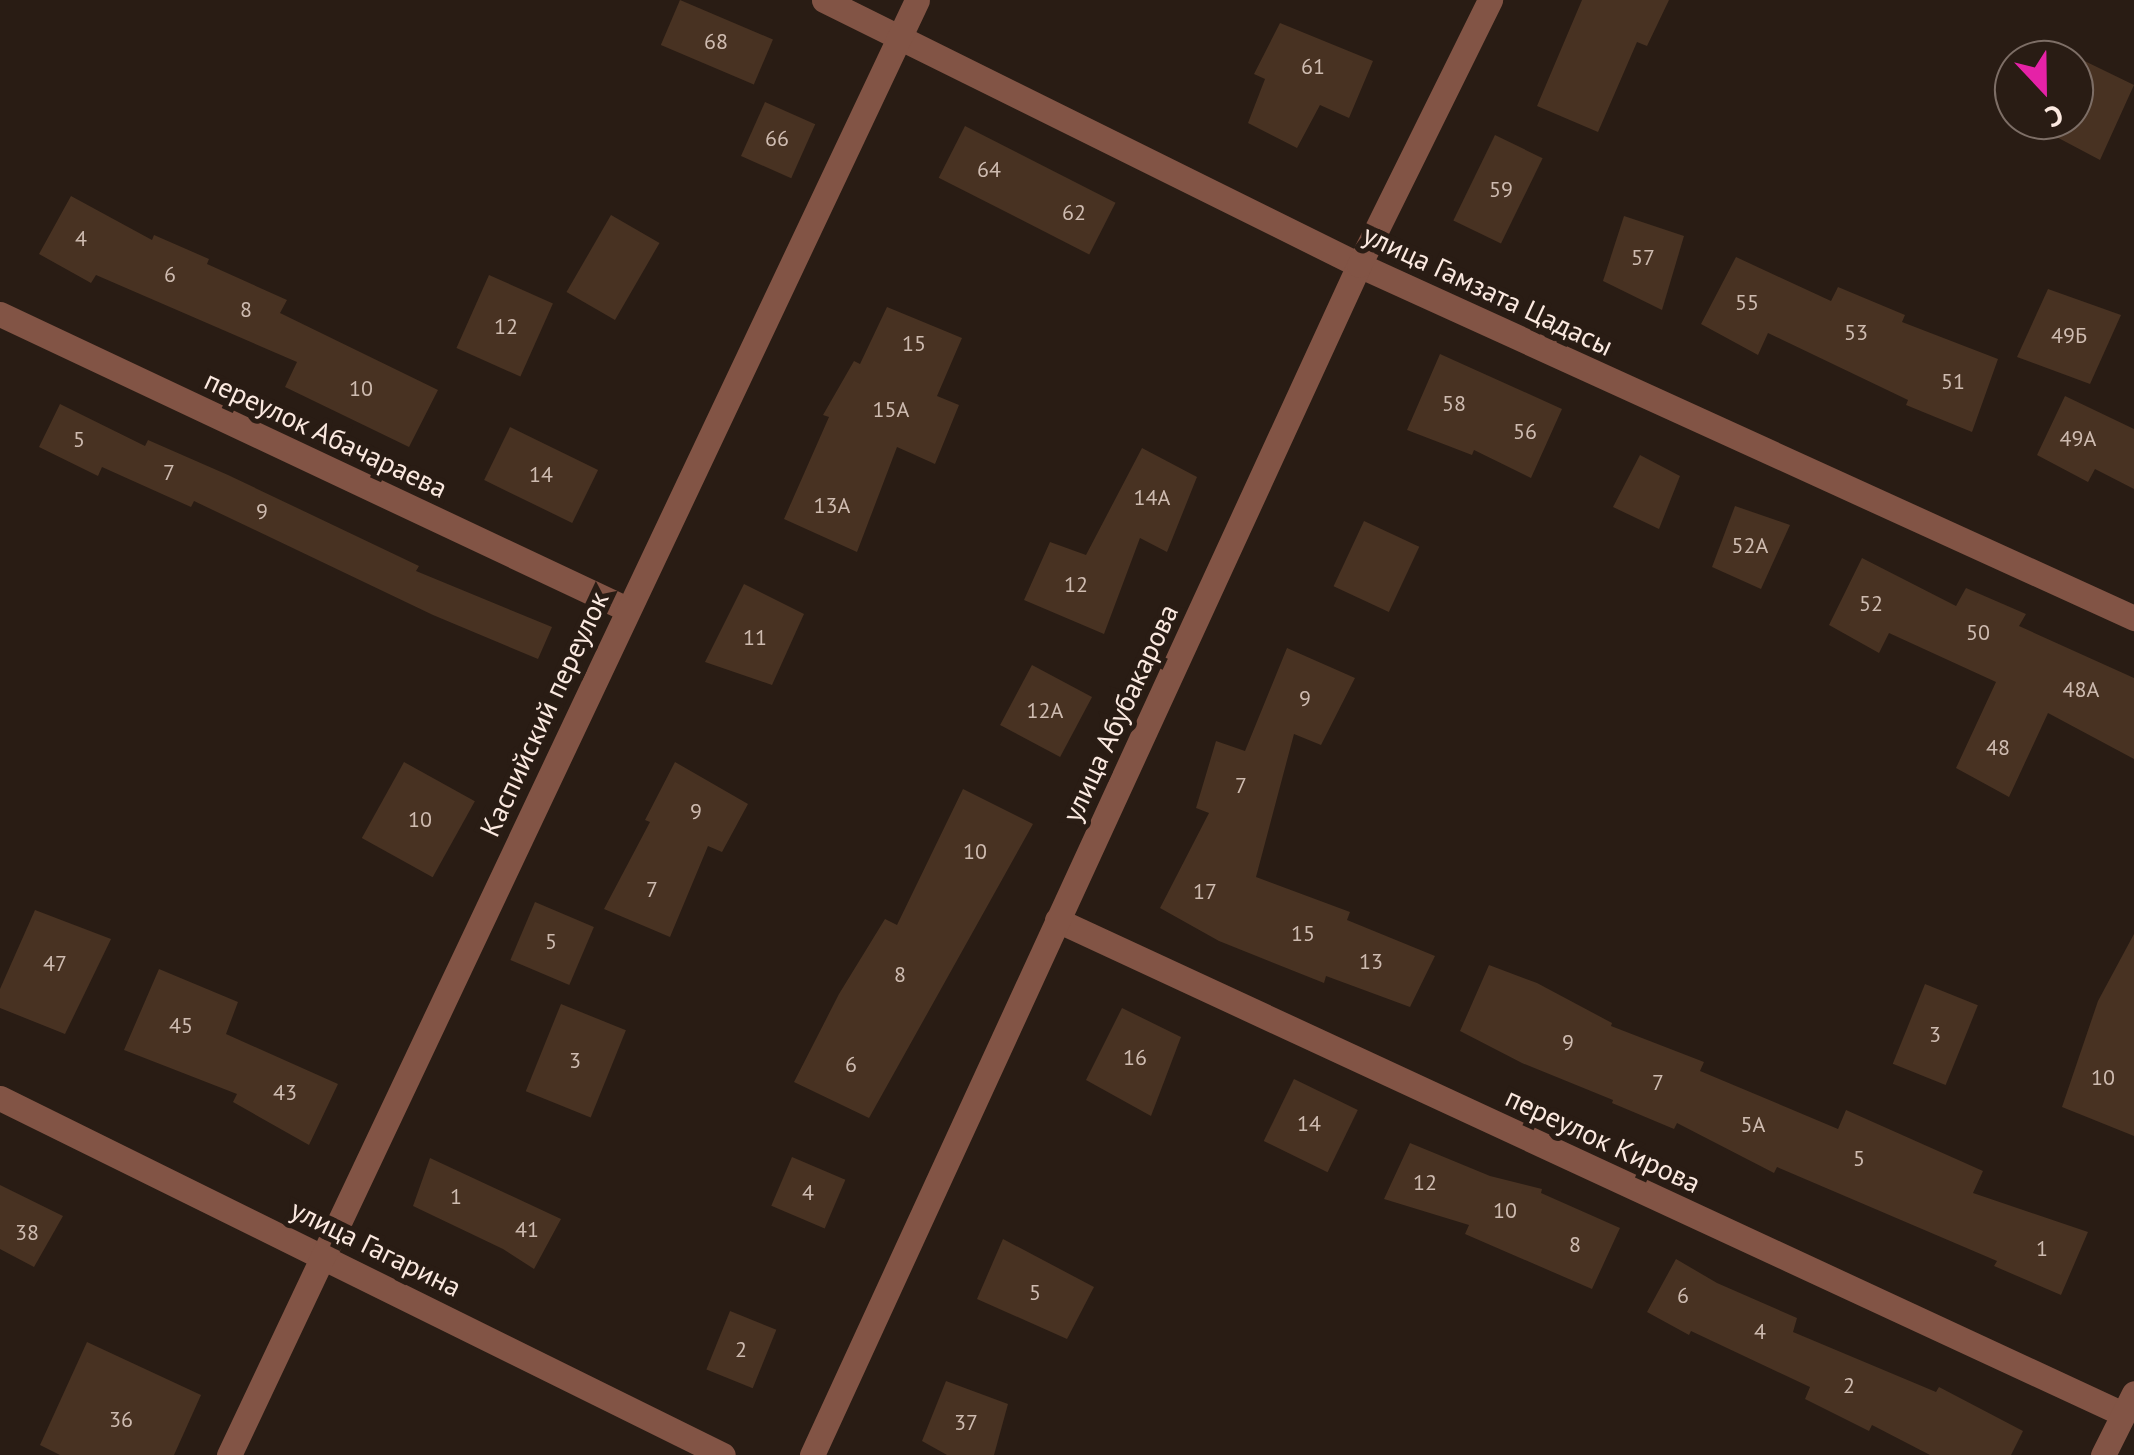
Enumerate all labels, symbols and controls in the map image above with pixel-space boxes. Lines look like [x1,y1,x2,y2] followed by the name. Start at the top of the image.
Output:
[704,29,728,55] house number: 68
[1994,40,2094,140] north arrow
[1301,54,1325,80] house number: 61
[2040,96,2069,137] text: С
[765,126,789,152] house number: 66
[977,157,1001,183] house number: 64
[1489,177,1513,203] house number: 59
[1062,200,1086,226] house number: 62
[1358,217,1618,363] street label: улица Гамзата Цадасы
[75,226,87,252] house number: 4
[1631,245,1655,271] house number: 57
[164,262,176,288] house number: 6
[1735,290,1759,316] house number: 55
[240,297,252,323] house number: 8
[494,314,518,340] house number: 12
[1844,320,1868,346] house number: 53
[2051,323,2087,349] house number: 49Б
[902,331,926,357] house number: 15
[199,363,453,505] street label: переулок Абачараева
[1941,369,1965,395] house number: 51
[349,376,373,402] house number: 10
[1442,391,1466,417] house number: 58
[873,397,909,423] house number: 15А
[1513,419,1537,445] house number: 56
[2060,426,2096,452] house number: 49А
[73,427,85,453] house number: 5
[163,460,175,486] house number: 7
[529,462,553,488] house number: 14
[1134,485,1170,511] house number: 14А
[814,493,850,519] house number: 13А
[256,499,268,525] house number: 9
[1732,533,1768,559] house number: 52А
[1064,572,1088,598] house number: 12
[472,586,616,842] street label: Каспийский переулок
[1859,591,1883,617] house number: 52
[1055,598,1185,828] street label: улица Абубакарова
[1966,620,1990,646] house number: 50
[743,625,767,651] house number: 11
[2063,677,2099,703] house number: 48А
[1299,686,1311,712] house number: 9
[1027,698,1063,724] house number: 12А
[1986,735,2010,761] house number: 48
[1235,773,1247,799] house number: 7
[690,799,702,825] house number: 9
[408,807,432,833] house number: 10
[963,839,987,865] house number: 10
[646,877,658,903] house number: 7
[1193,879,1217,905] house number: 17
[1291,921,1315,947] house number: 15
[545,929,557,955] house number: 5
[1359,949,1383,975] house number: 13
[43,951,67,977] house number: 47
[894,962,906,988] house number: 8
[169,1013,193,1039] house number: 45
[1929,1022,1941,1048] house number: 3
[1562,1030,1574,1056] house number: 9
[1123,1045,1147,1071] house number: 16
[569,1048,581,1074] house number: 3
[845,1052,857,1078] house number: 6
[2091,1065,2115,1091] house number: 10
[1652,1070,1664,1096] house number: 7
[273,1080,297,1106] house number: 43
[1500,1080,1706,1200] street label: переулок Кирова
[1297,1111,1321,1137] house number: 14
[1741,1112,1765,1138] house number: 5А
[1853,1146,1865,1172] house number: 5
[1413,1170,1437,1196] house number: 12
[802,1180,814,1206] house number: 4
[450,1184,462,1210] house number: 1
[285,1192,467,1304] street label: улица Гагарина
[1493,1198,1517,1224] house number: 10
[515,1217,539,1243] house number: 41
[15,1220,39,1246] house number: 38
[1569,1232,1581,1258] house number: 8
[2036,1236,2048,1262] house number: 1
[1029,1280,1041,1306] house number: 5
[1677,1283,1689,1309] house number: 6
[1754,1319,1766,1345] house number: 4
[735,1337,747,1363] house number: 2
[1843,1373,1855,1399] house number: 2
[109,1407,133,1433] house number: 36
[954,1410,978,1436] house number: 37

